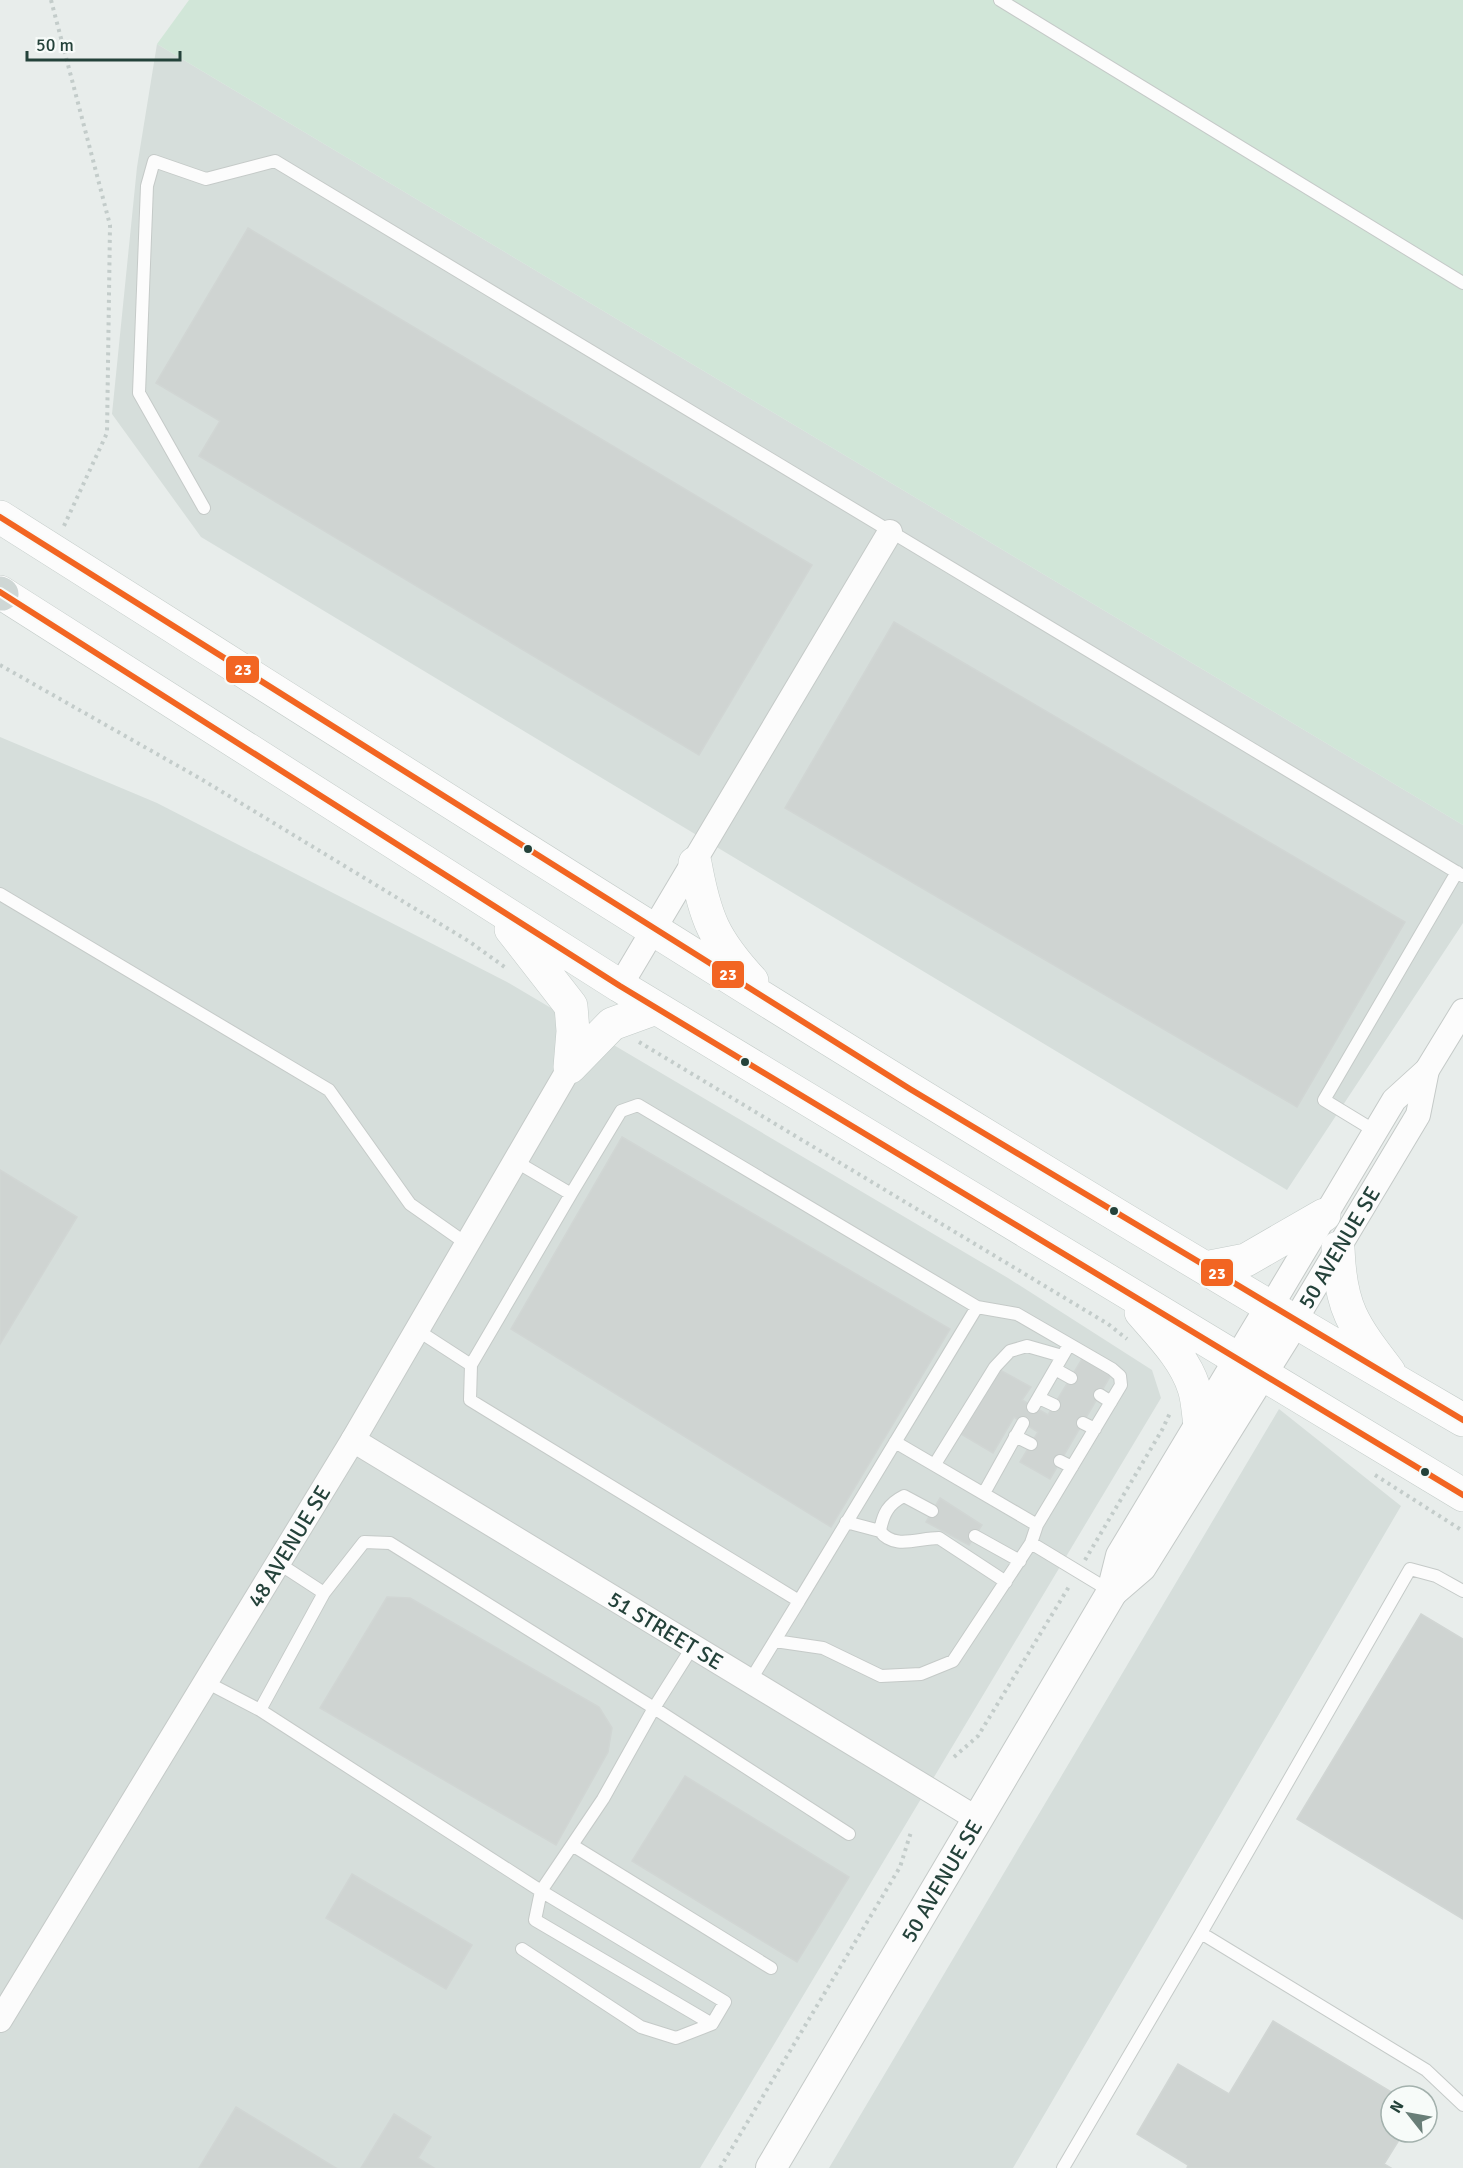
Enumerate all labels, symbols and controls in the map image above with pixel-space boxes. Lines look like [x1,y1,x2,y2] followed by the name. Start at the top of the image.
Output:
[27,24,180,62] scale bar
[36,34,74,56] text: 50 m
[225,655,260,684] line badge: 23
[234,660,252,680] text: 23
[522,843,534,855] unlabelled marker
[711,960,745,989] line badge: 23
[719,965,737,985] text: 23
[739,1056,751,1068] unlabelled marker
[1292,1181,1386,1313] street label: 50 AVENUE SE
[1108,1205,1120,1217] unlabelled marker
[1200,1258,1234,1287] line badge: 23
[1208,1264,1226,1284] text: 23
[1419,1466,1431,1478] unlabelled marker
[241,1480,336,1612] street label: 48 AVENUE SE
[603,1585,728,1675] street label: 51 STREET SE
[894,1814,988,1947] street label: 50 AVENUE SE
[1379,2084,1439,2144] north arrow
[1386,2097,1408,2117] text: N

